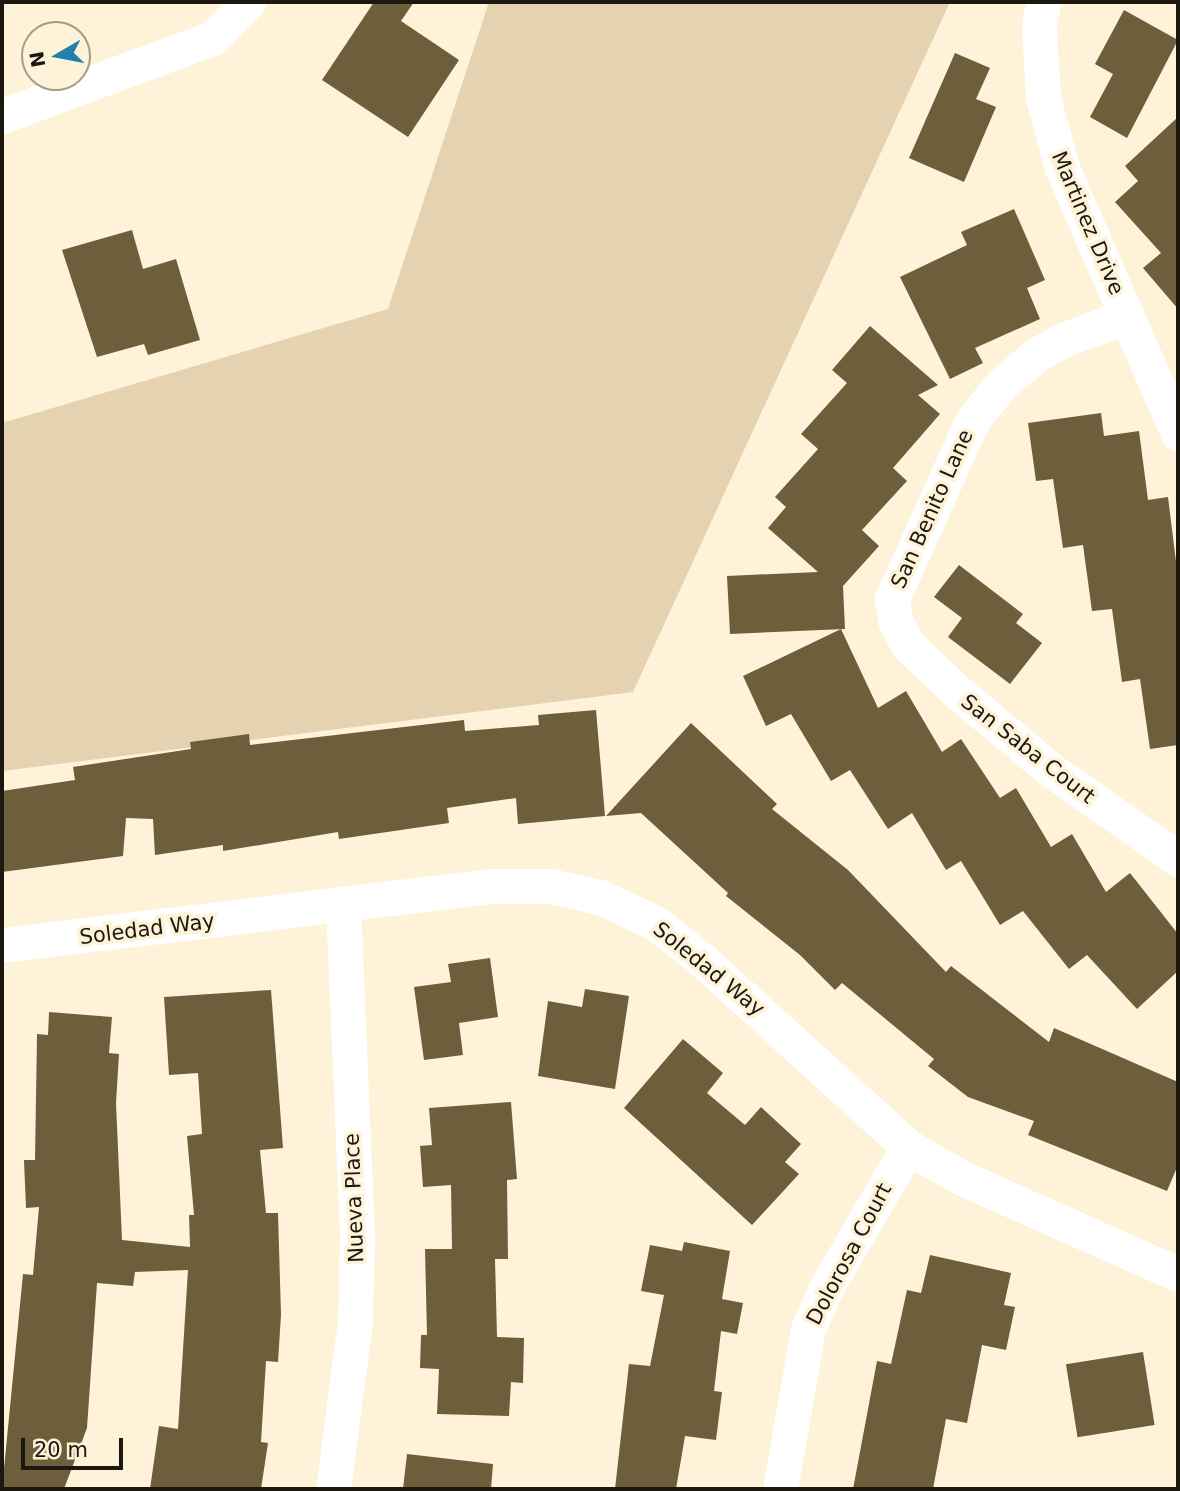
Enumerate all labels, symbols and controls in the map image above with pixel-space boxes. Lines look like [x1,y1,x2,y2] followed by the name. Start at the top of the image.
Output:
[21,21,91,91] north arrow
[25,50,50,69] text: N
[1046,147,1130,299] street label: Martinez Drive
[886,426,978,592] street label: San Benito Lane
[956,689,1100,809] street label: San Saba Court
[78,908,216,950] street label: Soledad Way
[648,916,770,1022] street label: Soledad Way
[339,1133,369,1263] street label: Nueva Place
[801,1179,897,1329] street label: Dolorosa Court
[24,1424,126,1468] scale bar
[34,1438,88,1462] text: 20 m

